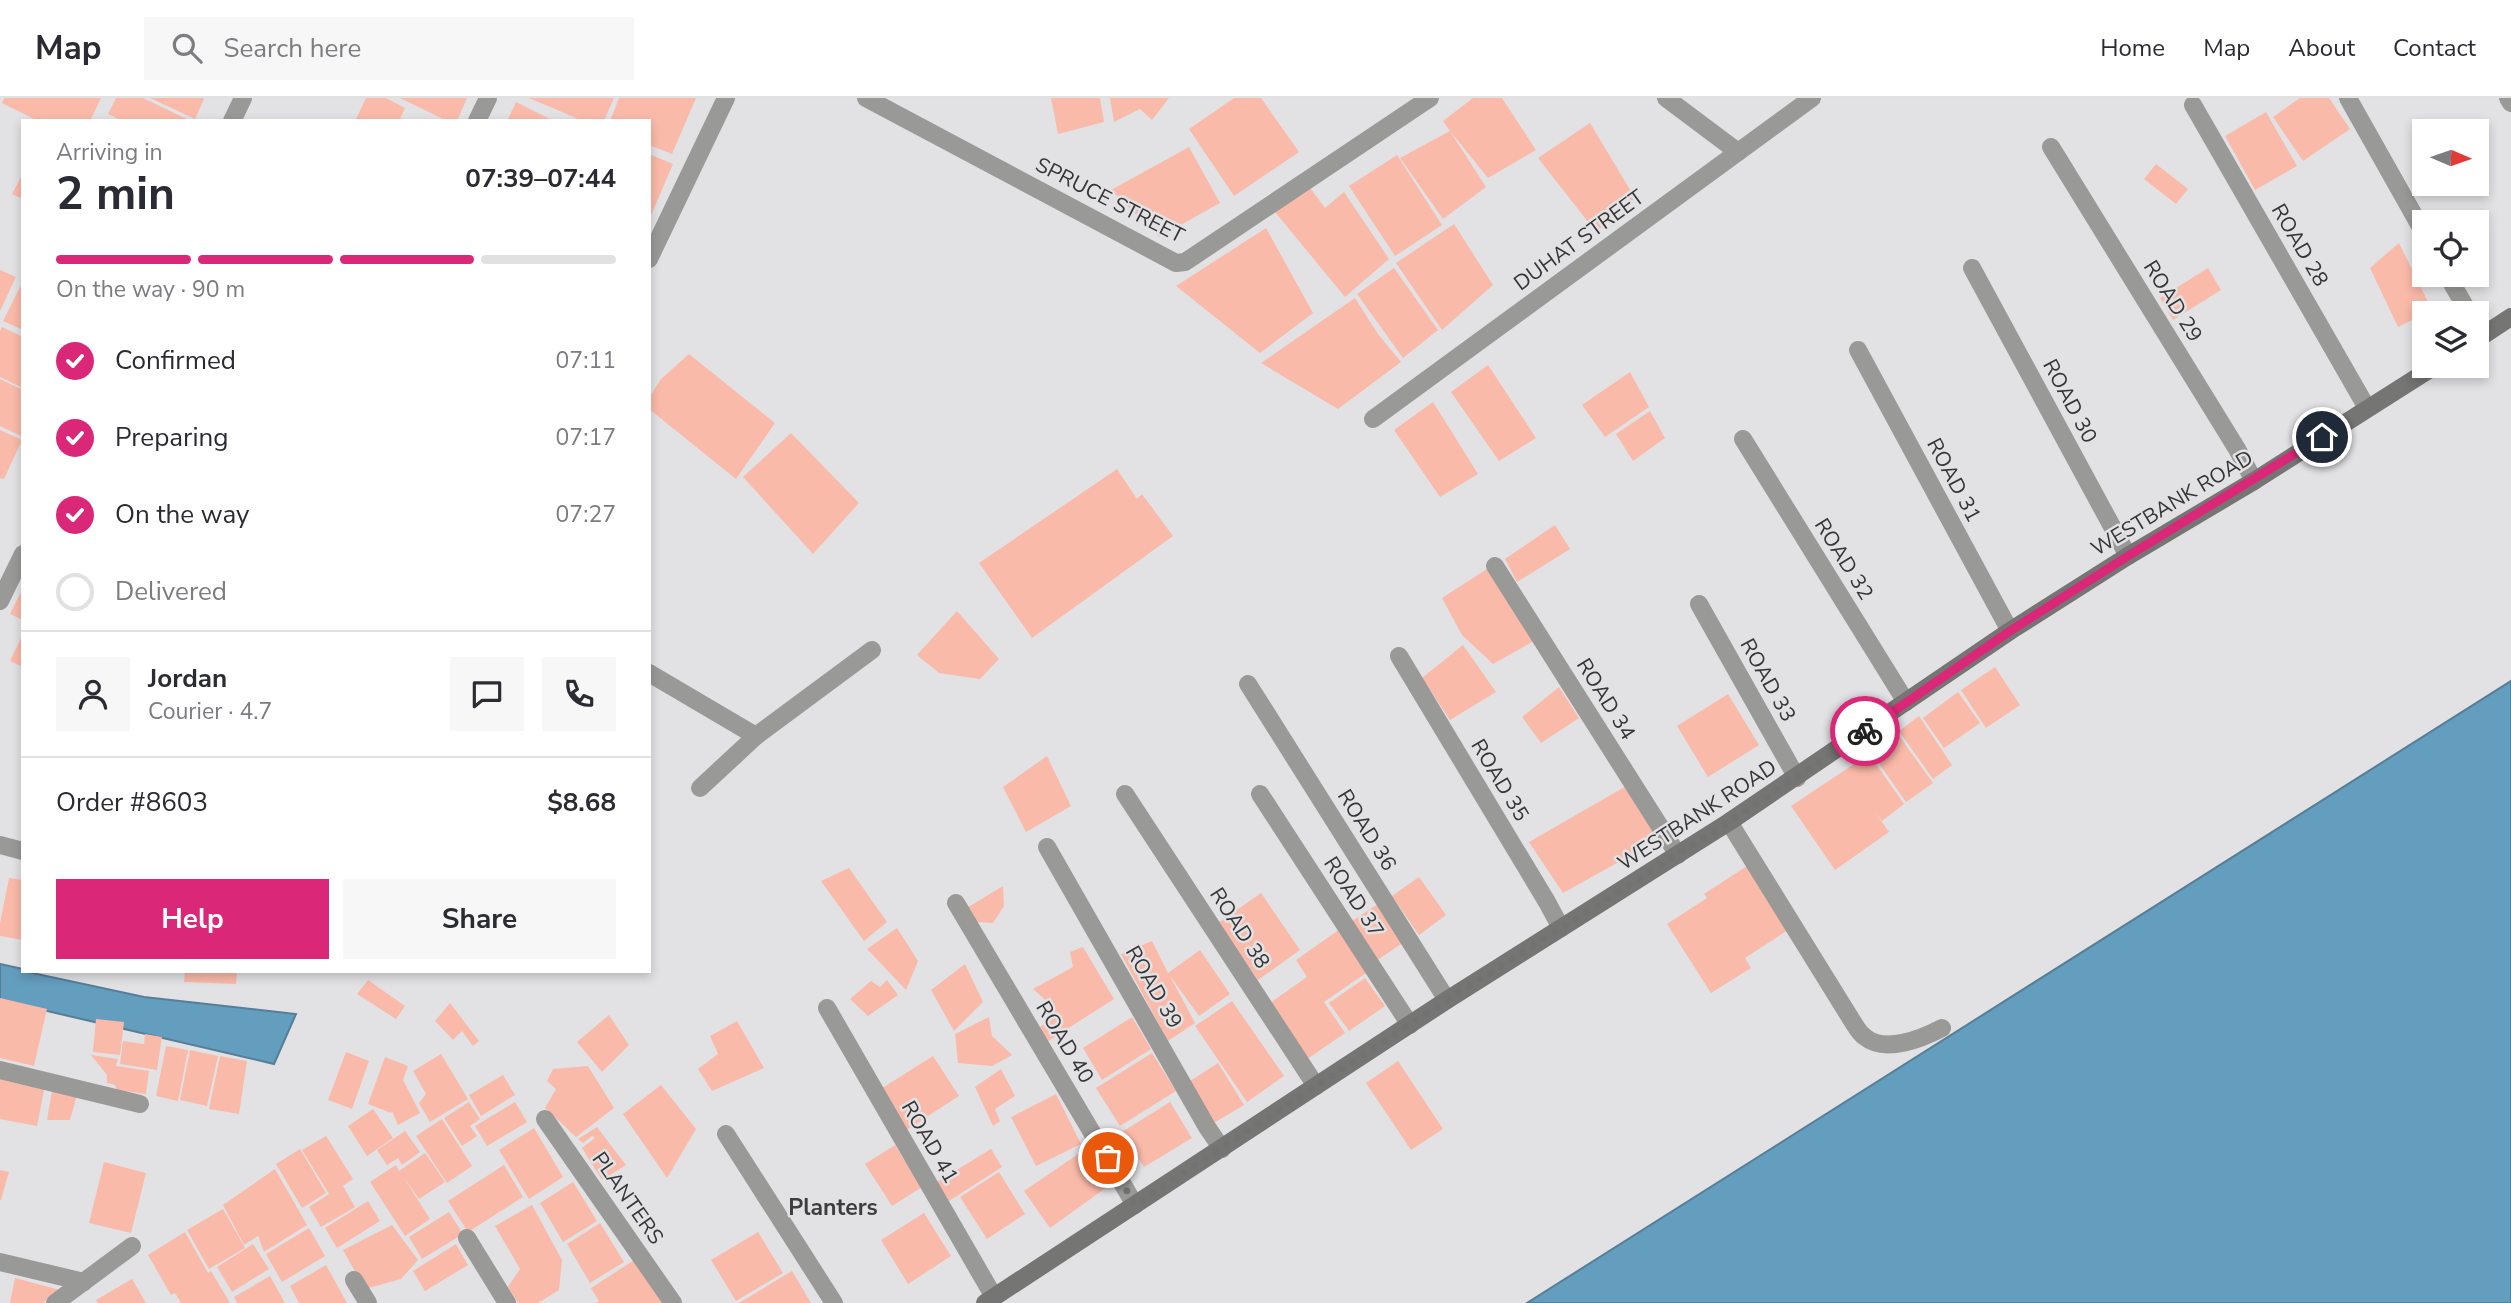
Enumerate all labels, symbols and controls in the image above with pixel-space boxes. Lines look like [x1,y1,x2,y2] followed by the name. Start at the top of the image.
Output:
[144,17,634,80] search box
[35,26,102,71] text: Map
[168,29,206,67] icon: search
[224,31,361,66] text: Search here
[2100,32,2165,64] text: Home
[2203,32,2250,64] text: Map
[2288,32,2355,64] text: About
[2393,32,2476,64] text: Contact
[2412,119,2488,196] north arrow
[2412,119,2489,378] map controls
[56,137,163,168] text: Arriving in
[1031,150,1189,250] street label: SPRUCE STREET
[465,161,616,196] text: 07:39–07:44
[56,162,175,225] text: 2 min
[1508,183,1650,297] street label: DUHAT STREET
[2265,198,2335,292] street label: ROAD 28
[2412,210,2489,287] button: locate
[2137,255,2209,347] street label: ROAD 29
[56,274,245,305] text: On the way · 90 m
[2412,301,2489,378] button: layers
[56,342,94,380] icon: check
[115,343,236,378] text: Confirmed
[556,345,616,376] text: 07:11
[2036,354,2104,448] street label: ROAD 30
[2292,407,2352,467] pin
[2303,418,2341,456] icon: home
[56,419,94,457] icon: check
[115,420,228,455] text: Preparing
[556,422,616,453] text: 07:17
[1920,433,1988,527] street label: ROAD 31
[2086,443,2258,563] street label: WESTBANK ROAD
[56,496,94,534] icon: check
[115,497,249,532] text: On the way
[556,499,616,530] text: 07:27
[1808,513,1880,605] street label: ROAD 32
[115,574,227,609] text: Delivered
[1734,633,1802,727] street label: ROAD 33
[1570,653,1642,745] street label: ROAD 34
[56,657,130,731] button: person
[450,657,524,731] button: chat
[542,657,616,731] button: phone
[148,661,227,696] text: Jordan
[148,696,272,727] text: Courier · 4.7
[1830,696,1900,766] courier
[1846,712,1884,750] icon: bike
[1464,734,1536,826] street label: ROAD 35
[1612,753,1782,877] street label: WESTBANK ROAD
[1331,784,1403,876] street label: ROAD 36
[56,785,208,820] text: Order #8603
[547,785,616,820] text: $8.68
[1317,851,1391,943] street label: ROAD 37
[56,879,329,959] button: Help
[343,879,616,959] button: Share
[1203,882,1277,974] street label: ROAD 38
[1119,940,1189,1034] street label: ROAD 39
[1029,996,1101,1088] street label: ROAD 40
[895,1095,965,1189] street label: ROAD 41
[1078,1128,1138,1188] pin
[1089,1139,1127,1177] icon: bag
[586,1146,670,1250] street label: PLANTERS
[788,1192,878,1223] district label: Planters

